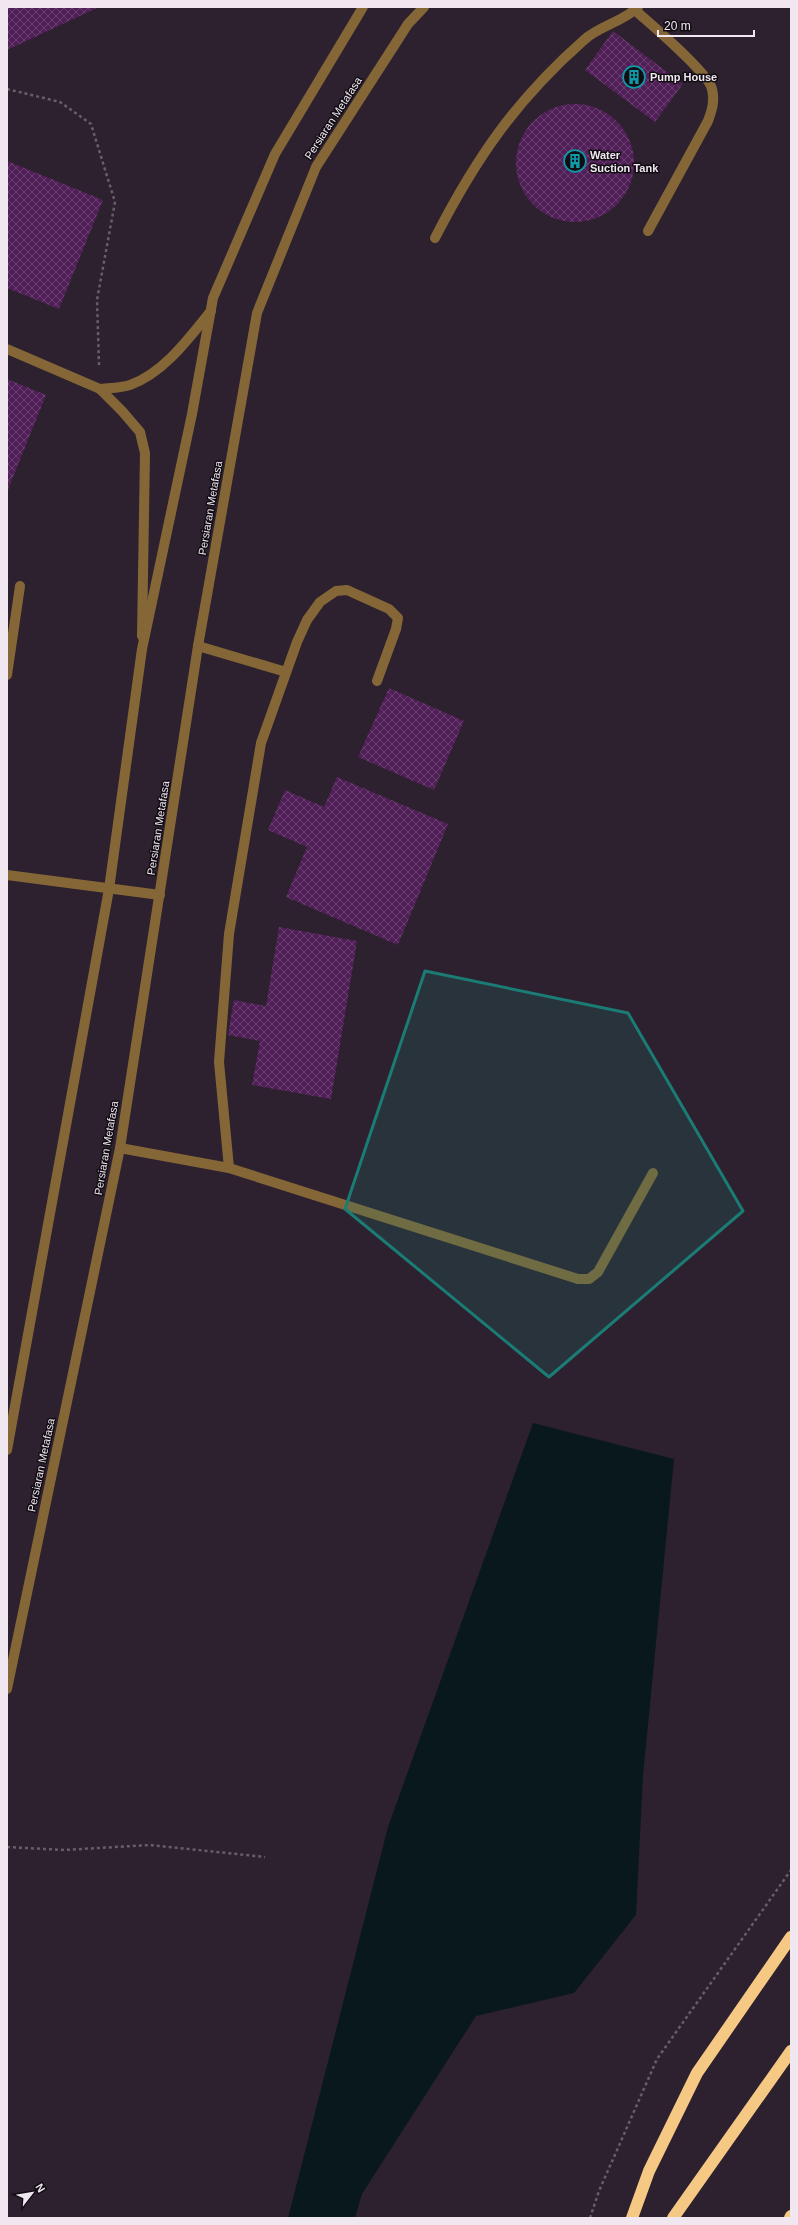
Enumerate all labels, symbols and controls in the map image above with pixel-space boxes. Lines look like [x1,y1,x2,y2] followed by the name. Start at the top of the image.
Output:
[658,12,754,38] scale bar
[664,19,691,33] text: 20 m
[621,64,647,90] building icon: Pump House
[650,71,717,83] place label: Pump House
[302,74,364,161] street label: Persiaran Metafasa
[562,148,588,174] building icon: Water Suction Tank
[590,149,659,174] place label: Water Suction Tank
[196,459,224,556] street label: Persiaran Metafasa
[145,779,172,876] street label: Persiaran Metafasa
[92,1099,120,1196] street label: Persiaran Metafasa
[25,1416,57,1513] street label: Persiaran Metafasa
[12,2173,52,2213] north arrow
[33,2181,48,2194] text: N

